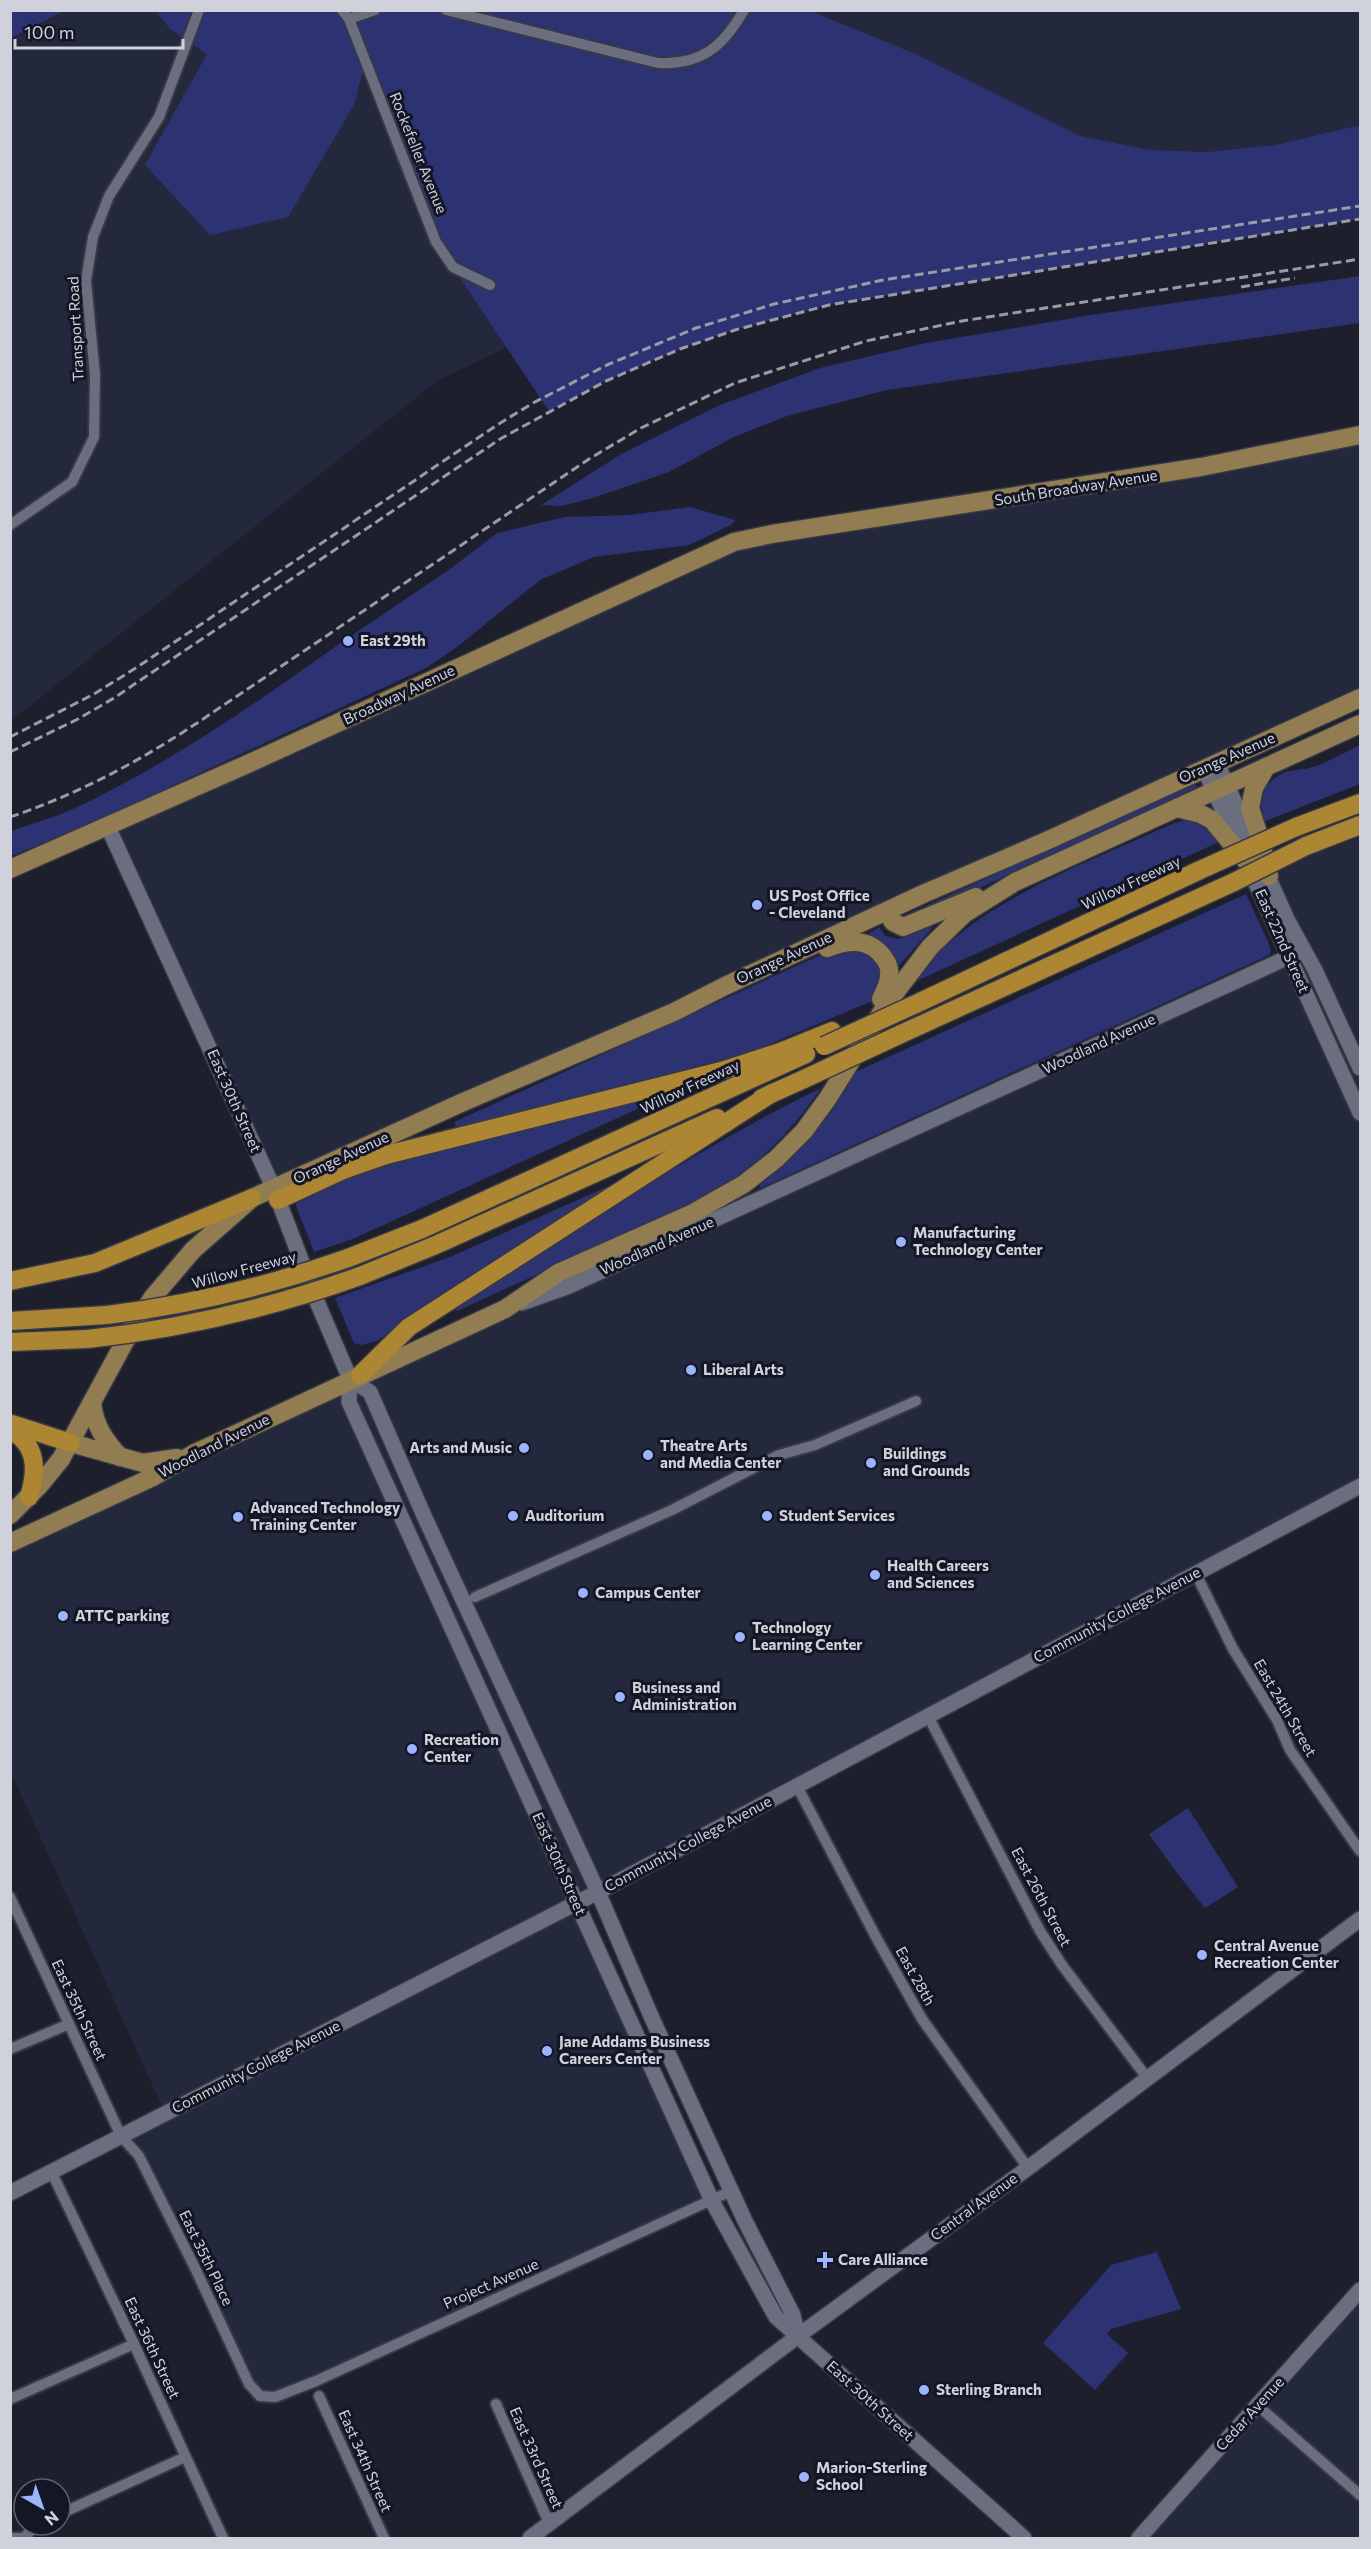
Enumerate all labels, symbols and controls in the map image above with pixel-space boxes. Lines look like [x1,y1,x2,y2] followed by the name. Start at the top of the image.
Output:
[15,12,183,50] scale bar
[24,21,74,43] text: 100 m
[386,89,452,216] street label: Rockefeller Avenue
[63,276,87,382] street label: Transport Road
[993,465,1159,509] street label: South Broadway Avenue
[360,631,426,649] place label: East 29th
[341,634,355,648] marker: East 29th
[340,660,457,728] street label: Broadway Avenue
[1176,728,1278,786] street label: Orange Avenue
[1078,851,1183,913] street label: Willow Freeway
[769,886,870,921] place label: US Post Office - Cleveland
[1252,886,1314,995] street label: East 22nd Street
[750,898,764,912] marker: US Post Office - Cleveland
[733,927,834,987] street label: Orange Avenue
[1039,1009,1158,1077] street label: Woodland Avenue
[204,1046,266,1155] street label: East 30th Street
[637,1055,742,1117] street label: Willow Freeway
[290,1127,391,1187] street label: Orange Avenue
[597,1212,716,1278] street label: Woodland Avenue
[913,1223,1043,1258] place label: Manufacturing Technology Center
[894,1235,908,1249] marker: Manufacturing Technology Center
[190,1246,298,1292] street label: Willow Freeway
[703,1360,784,1378] place label: Liberal Arts
[684,1363,698,1377] marker: Liberal Arts
[155,1409,272,1481] street label: Woodland Avenue
[660,1436,781,1471] place label: Theatre Arts and Media Center
[409,1438,512,1456] place label: Arts and Music
[517,1441,531,1455] marker: Arts and Music
[883,1444,970,1479] place label: Buildings and Grounds
[641,1448,655,1462] marker: Theatre Arts and Media Center
[864,1456,878,1470] marker: Buildings and Grounds
[250,1498,401,1533] place label: Advanced Technology Training Center
[525,1506,604,1524] place label: Auditorium
[779,1506,895,1524] place label: Student Services
[506,1509,520,1523] marker: Auditorium
[760,1509,774,1523] marker: Student Services
[231,1510,245,1524] marker: Advanced Technology Training Center
[887,1556,989,1591] place label: Health Careers and Sciences
[1030,1562,1203,1666] street label: Community College Avenue
[868,1568,882,1582] marker: Health Careers and Sciences
[595,1583,701,1601] place label: Campus Center
[576,1586,590,1600] marker: Campus Center
[75,1606,169,1624] place label: ATTC parking
[56,1609,70,1623] marker: ATTC parking
[752,1618,863,1653] place label: Technology Learning Center
[733,1630,747,1644] marker: Technology Learning Center
[1251,1656,1321,1759] street label: East 24th Street
[632,1678,737,1713] place label: Business and Administration
[613,1690,627,1704] marker: Business and Administration
[424,1730,499,1765] place label: Recreation Center
[405,1742,419,1756] marker: Recreation Center
[601,1791,774,1895] street label: Community College Avenue
[529,1809,591,1918] street label: East 30th Street
[1008,1844,1076,1949] street label: East 26th Street
[1214,1936,1339,1971] place label: Central Avenue Recreation Center
[892,1943,939,2008] street label: East 28th
[1195,1948,1209,1962] marker: Central Avenue Recreation Center
[49,1956,111,2063] street label: East 35th Street
[168,2016,343,2116] street label: Community College Avenue
[559,2032,710,2067] place label: Jane Addams Business Careers Center
[540,2044,554,2058] marker: Jane Addams Business Careers Center
[926,2169,1021,2244] street label: Central Avenue
[176,2207,238,2308] street label: East 35th Place
[838,2250,928,2268] place label: Care Alliance
[816,2251,834,2269] marker: Care Alliance
[440,2254,541,2312] street label: Project Avenue
[121,2294,184,2401] street label: East 36th Street
[823,2356,918,2444] street label: East 30th Street
[1211,2372,1287,2454] street label: Cedar Avenue
[936,2380,1042,2398] place label: Sterling Branch
[917,2383,931,2397] marker: Sterling Branch
[506,2404,567,2511] street label: East 33rd Street
[335,2407,397,2515] street label: East 34th Street
[816,2458,927,2493] place label: Marion-Sterling School
[797,2470,811,2484] marker: Marion-Sterling School
[12,2477,72,2537] north arrow
[41,2508,63,2530] text: N

